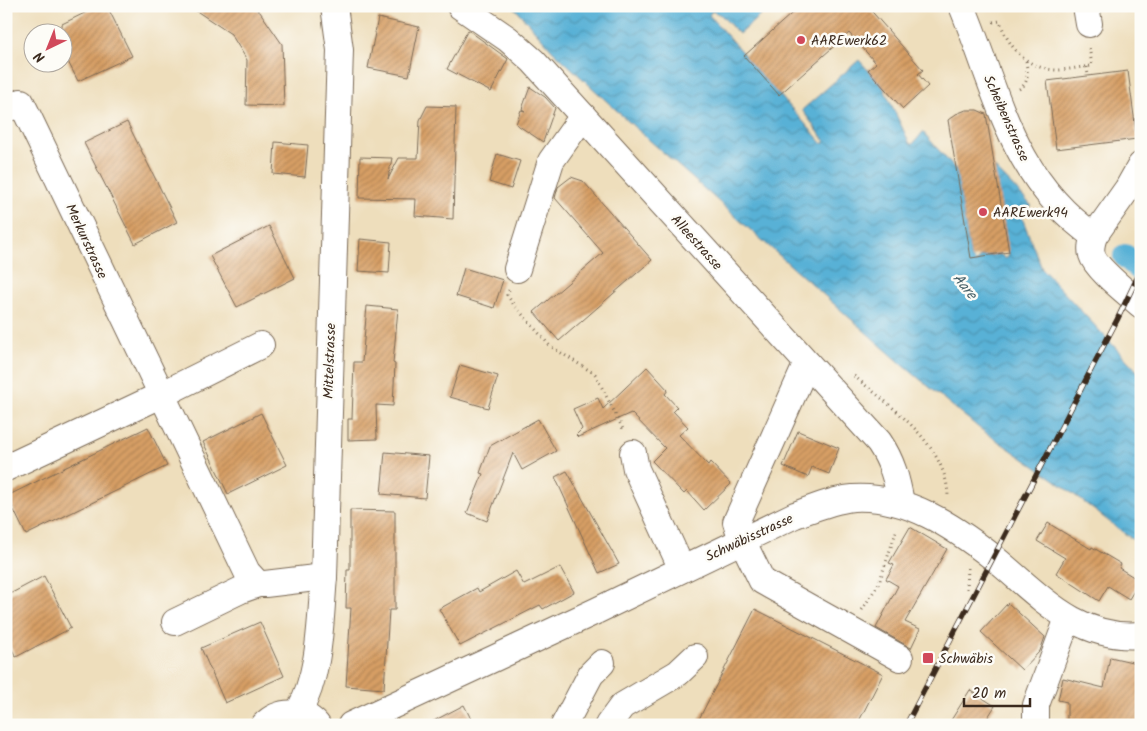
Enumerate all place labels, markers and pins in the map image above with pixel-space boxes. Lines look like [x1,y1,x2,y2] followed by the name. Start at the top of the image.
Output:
[811,30,887,52] place label: AAREwerk62
[795,34,807,46] marker: AAREwerk62
[993,202,1068,224] place label: AAREwerk94
[977,206,989,218] marker: AAREwerk94
[939,648,993,670] place label: Schwäbis
[921,651,935,665] marker: Schwäbis

